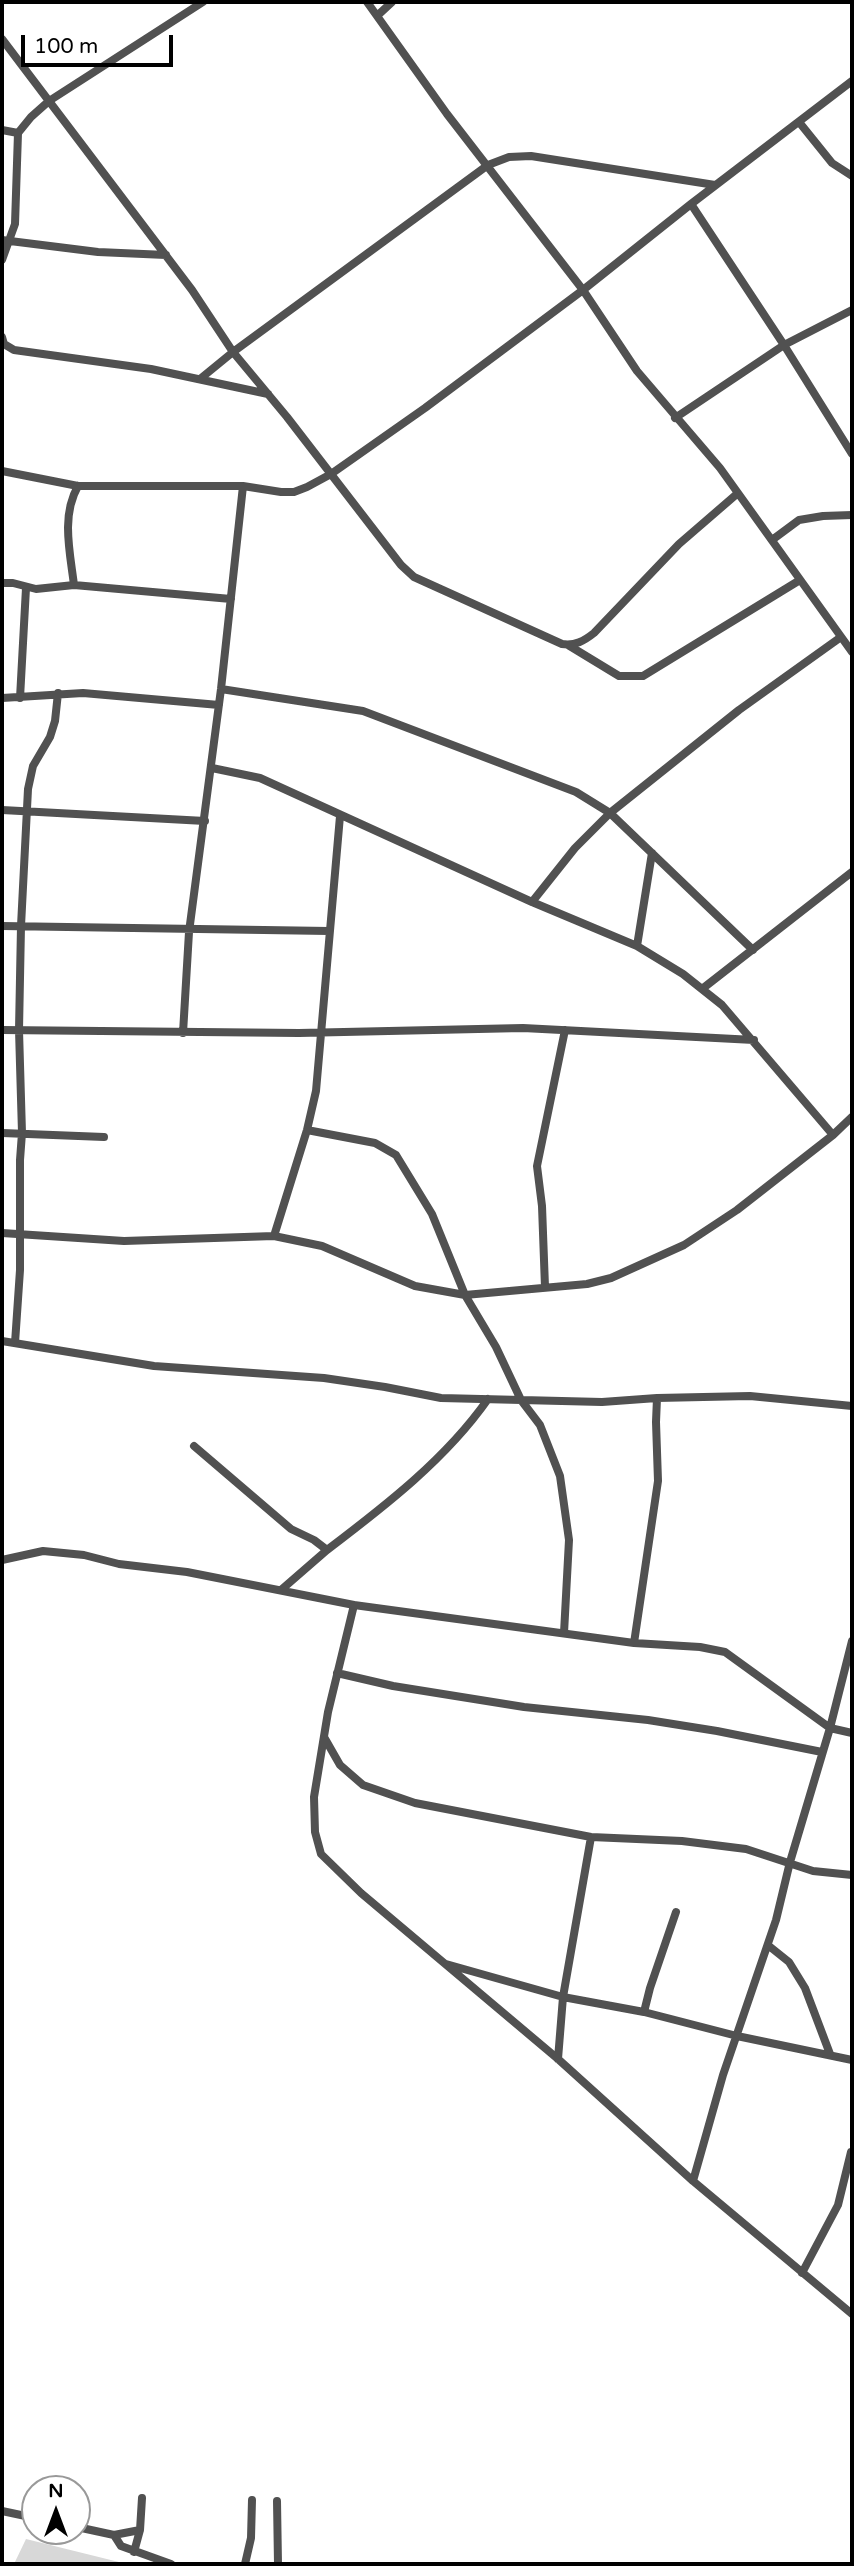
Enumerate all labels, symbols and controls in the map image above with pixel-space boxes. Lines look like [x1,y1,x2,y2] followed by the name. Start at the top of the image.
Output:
[24,21,177,65] scale bar
[34,34,98,59] text: 100 m
[21,2475,91,2545] north arrow
[48,2480,64,2502] text: N

